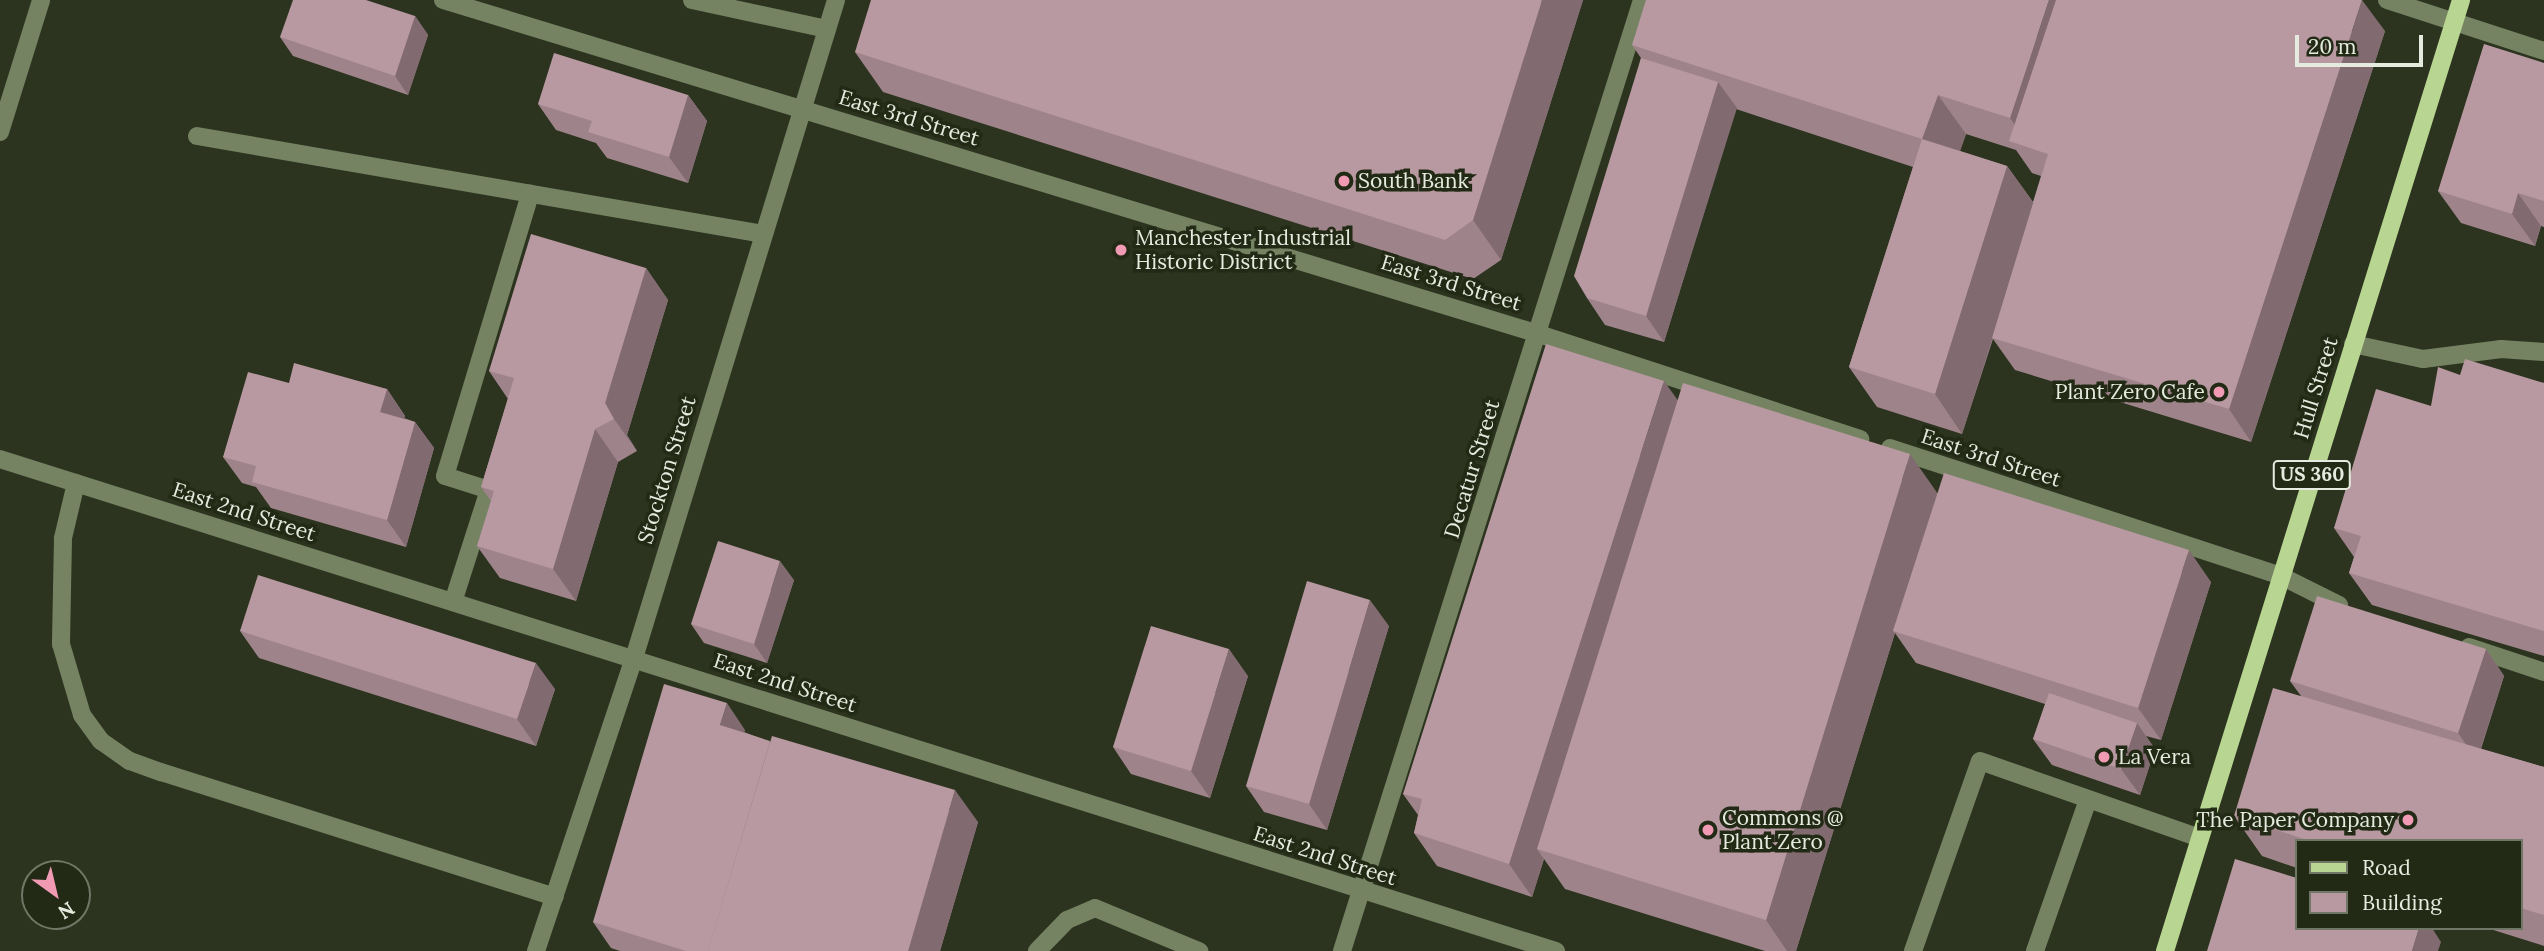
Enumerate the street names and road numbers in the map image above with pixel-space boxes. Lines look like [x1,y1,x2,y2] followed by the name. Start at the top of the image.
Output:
[836,85,982,151] street label: East 3rd Street
[1378,250,1524,316] street label: East 3rd Street
[2289,334,2343,442] street label: Hull Street
[633,393,701,547] street label: Stockton Street
[1439,397,1505,541] street label: Decatur Street
[1918,424,2064,492] street label: East 3rd Street
[2272,460,2352,490] road number: US 360
[169,477,319,547] street label: East 2nd Street
[710,648,860,718] street label: East 2nd Street
[1250,821,1400,891] street label: East 2nd Street

